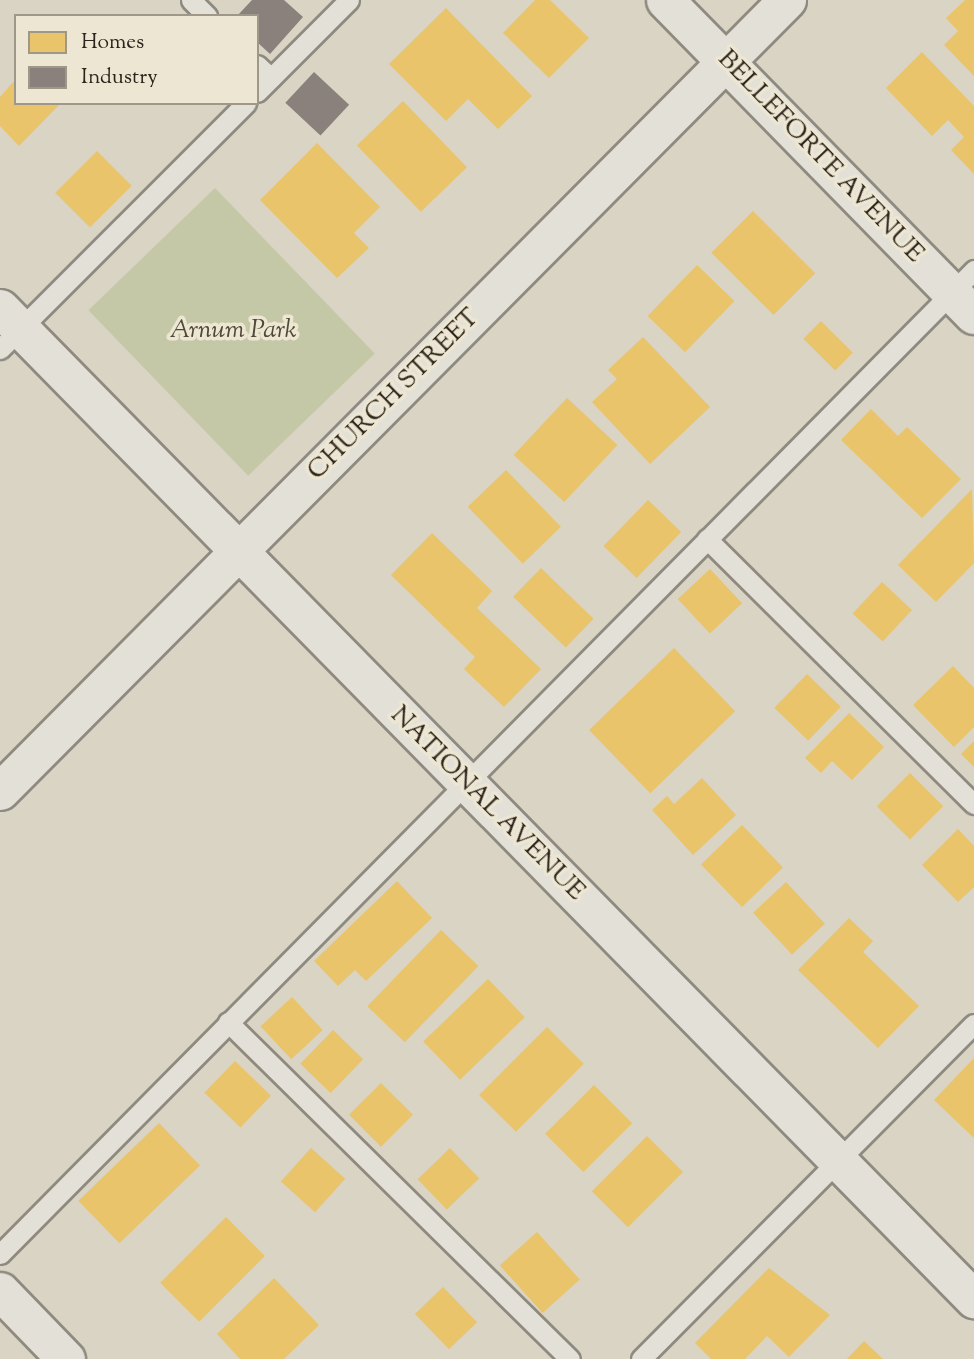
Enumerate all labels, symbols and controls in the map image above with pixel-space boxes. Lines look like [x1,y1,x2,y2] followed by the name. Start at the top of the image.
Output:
[14,14,259,105] legend
[81,28,144,58] text: Homes
[710,44,930,270] street label: BELLEFORTE AVENUE
[81,63,158,93] text: Industry
[302,303,486,487] street label: CHURCH STREET
[169,315,297,347] park label: Arnum Park
[383,700,591,908] street label: NATIONAL AVENUE

